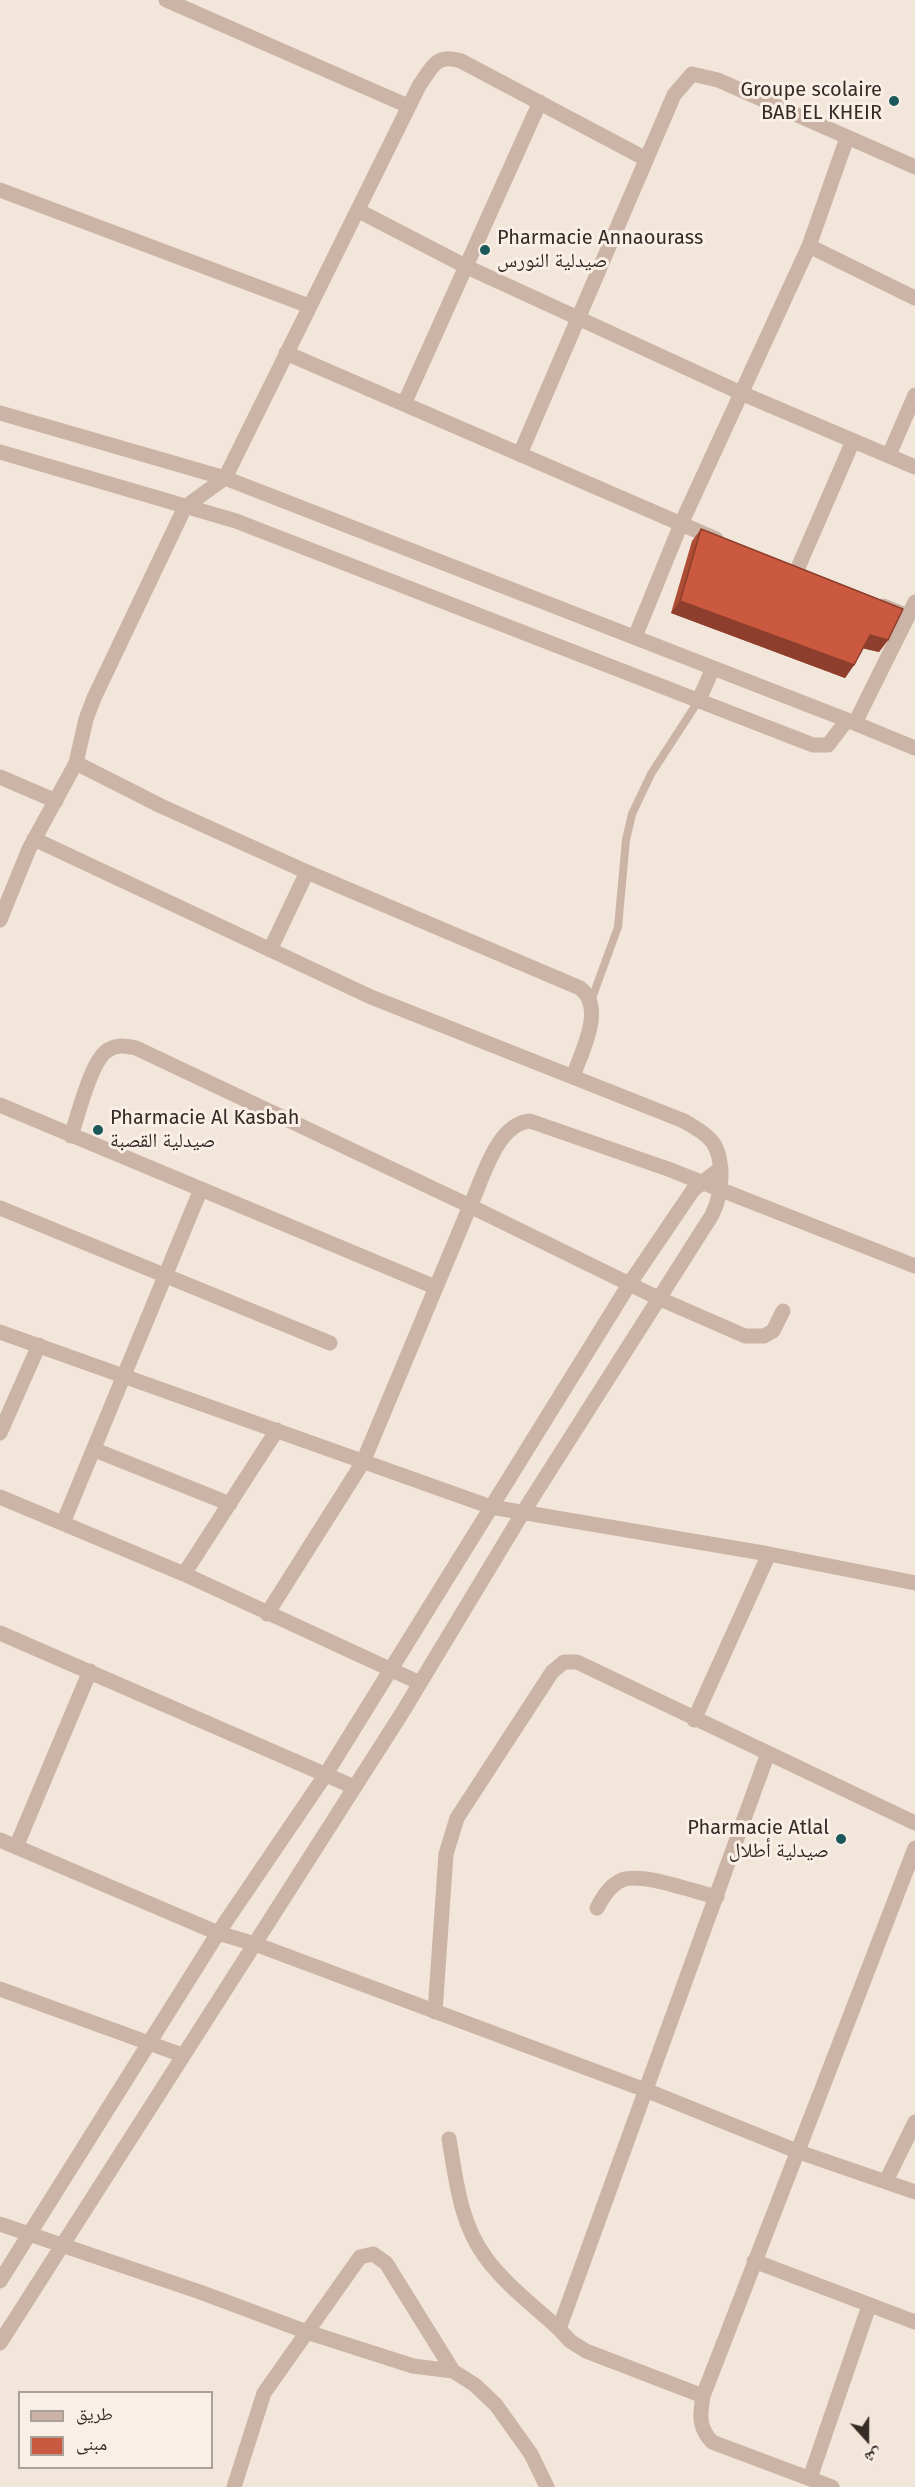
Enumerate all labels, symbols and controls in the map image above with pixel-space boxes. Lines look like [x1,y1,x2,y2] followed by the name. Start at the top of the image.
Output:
[740,78,882,125] place label: Groupe scolaire BAB EL KHEIR
[887,94,901,108] marker: Groupe scolaire BAB EL KHEIR
[497,226,703,273] place label: Pharmacie Annaourass صيدلية النورس
[478,243,492,257] marker: Pharmacie Annaourass صيدلية النورس
[110,1106,300,1153] place label: Pharmacie Al Kasbah صيدلية القصبة
[91,1123,105,1137] marker: Pharmacie Al Kasbah صيدلية القصبة
[687,1816,829,1863] place label: Pharmacie Atlal صيدلية أطلال
[834,1832,848,1846] marker: Pharmacie Atlal صيدلية أطلال
[18,2391,213,2469] legend
[76,2403,113,2425] text: طريق
[837,2409,897,2469] north arrow
[76,2433,107,2455] text: مبنى
[862,2444,885,2468] text: ش

